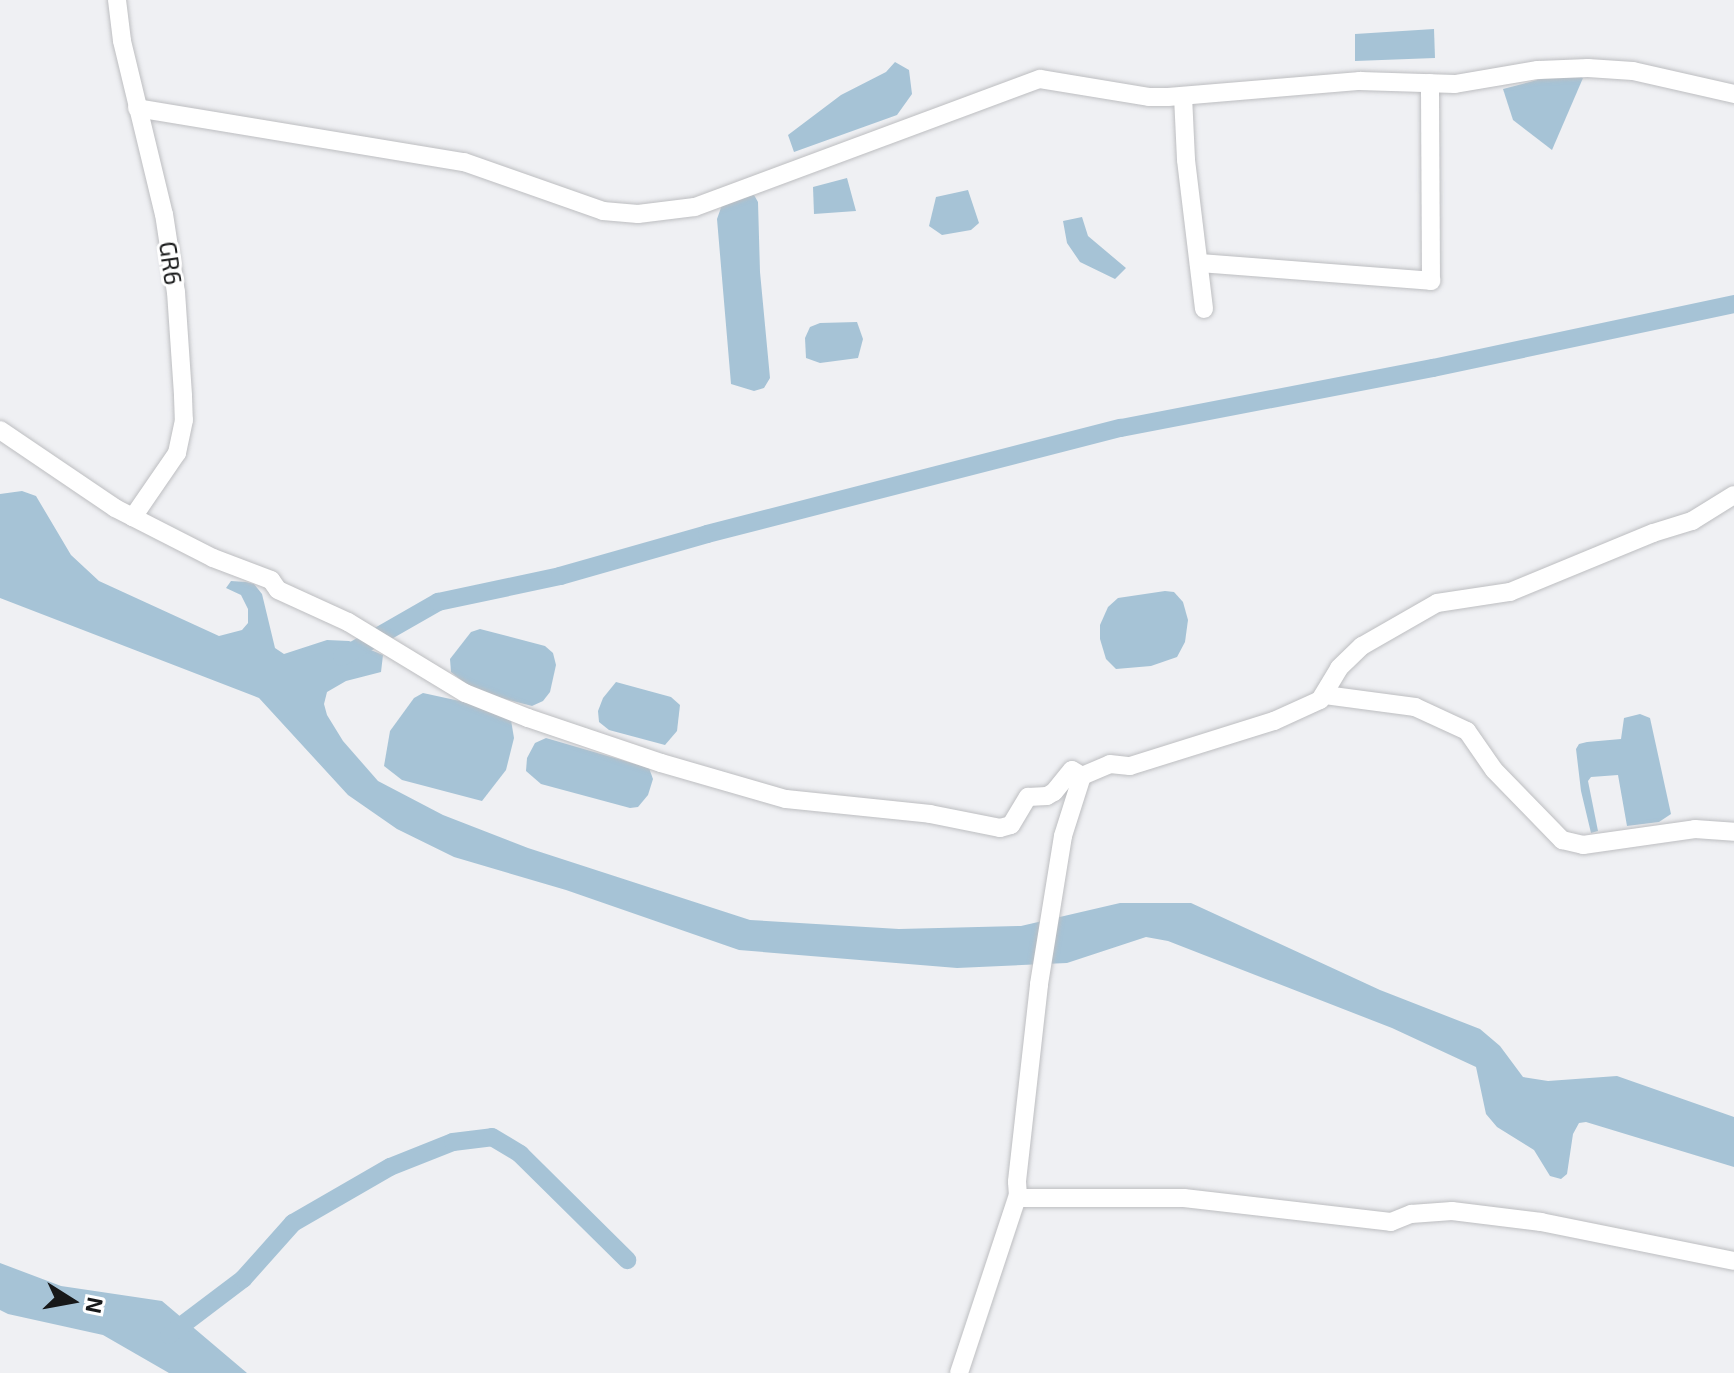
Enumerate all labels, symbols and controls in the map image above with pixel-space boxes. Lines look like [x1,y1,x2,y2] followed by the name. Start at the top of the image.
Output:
[154,239,188,287] street label: GR6
[32,1261,112,1341] north arrow
[81,1295,110,1316] text: N

